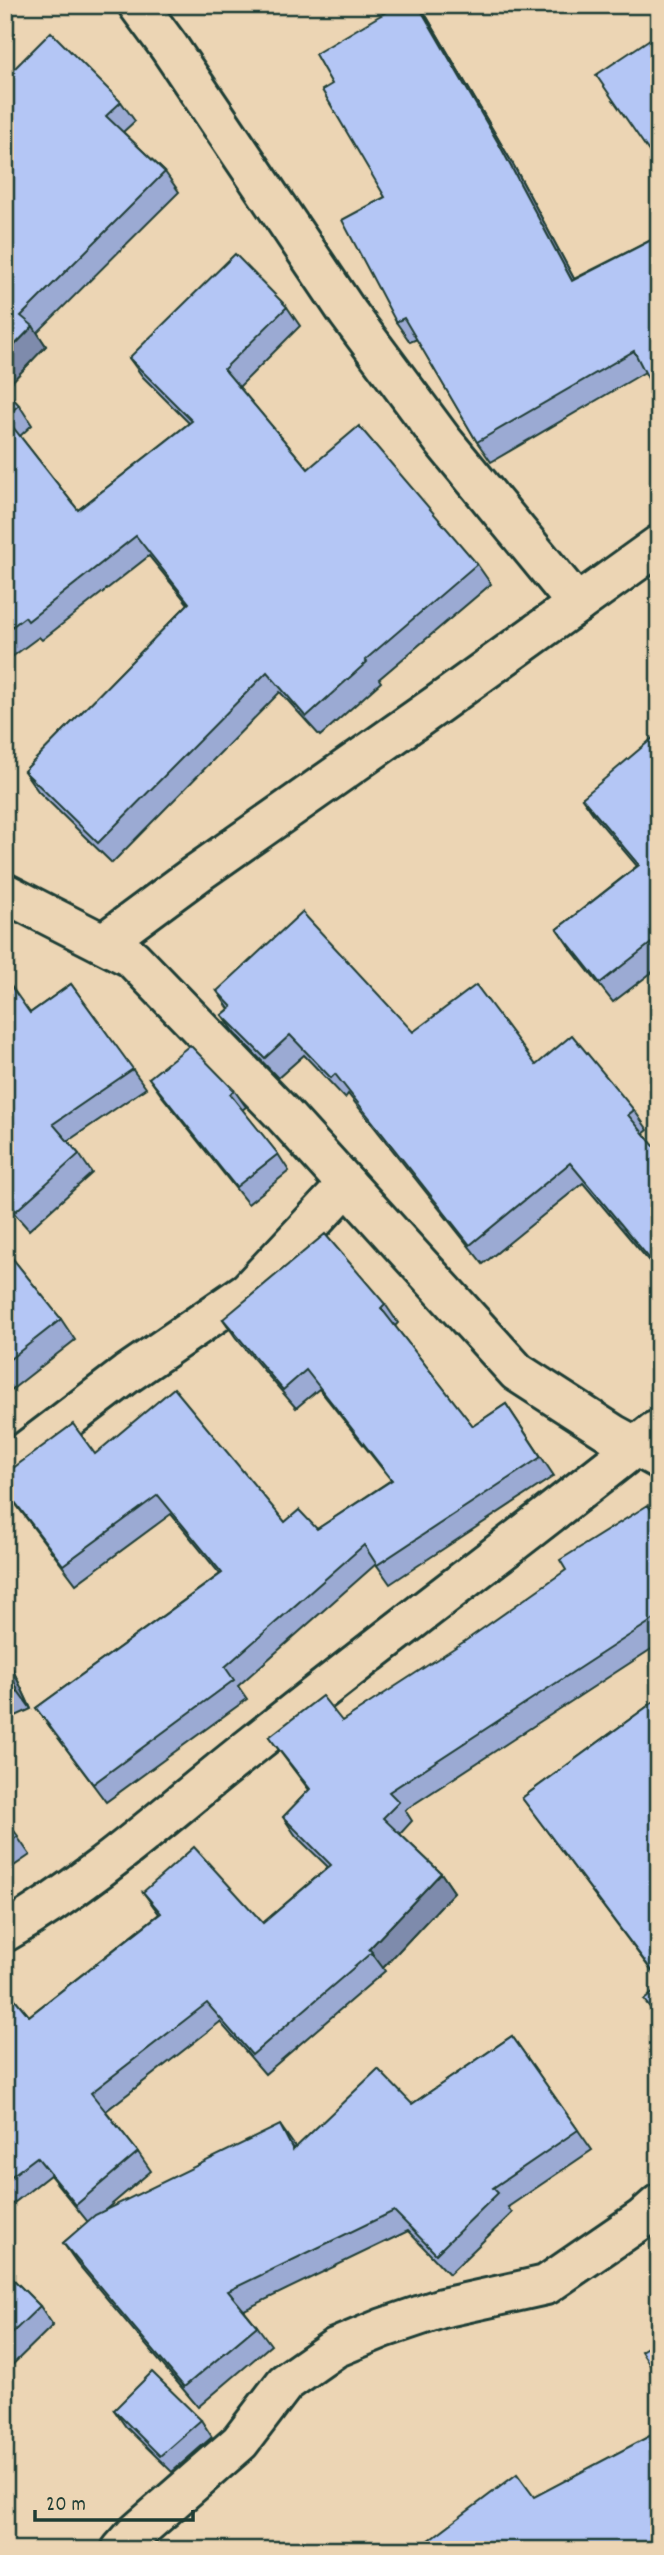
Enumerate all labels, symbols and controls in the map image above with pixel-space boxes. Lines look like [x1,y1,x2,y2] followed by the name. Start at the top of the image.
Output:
[35,2478,192,2522] scale bar
[46,2491,86,2521] text: 20 m

